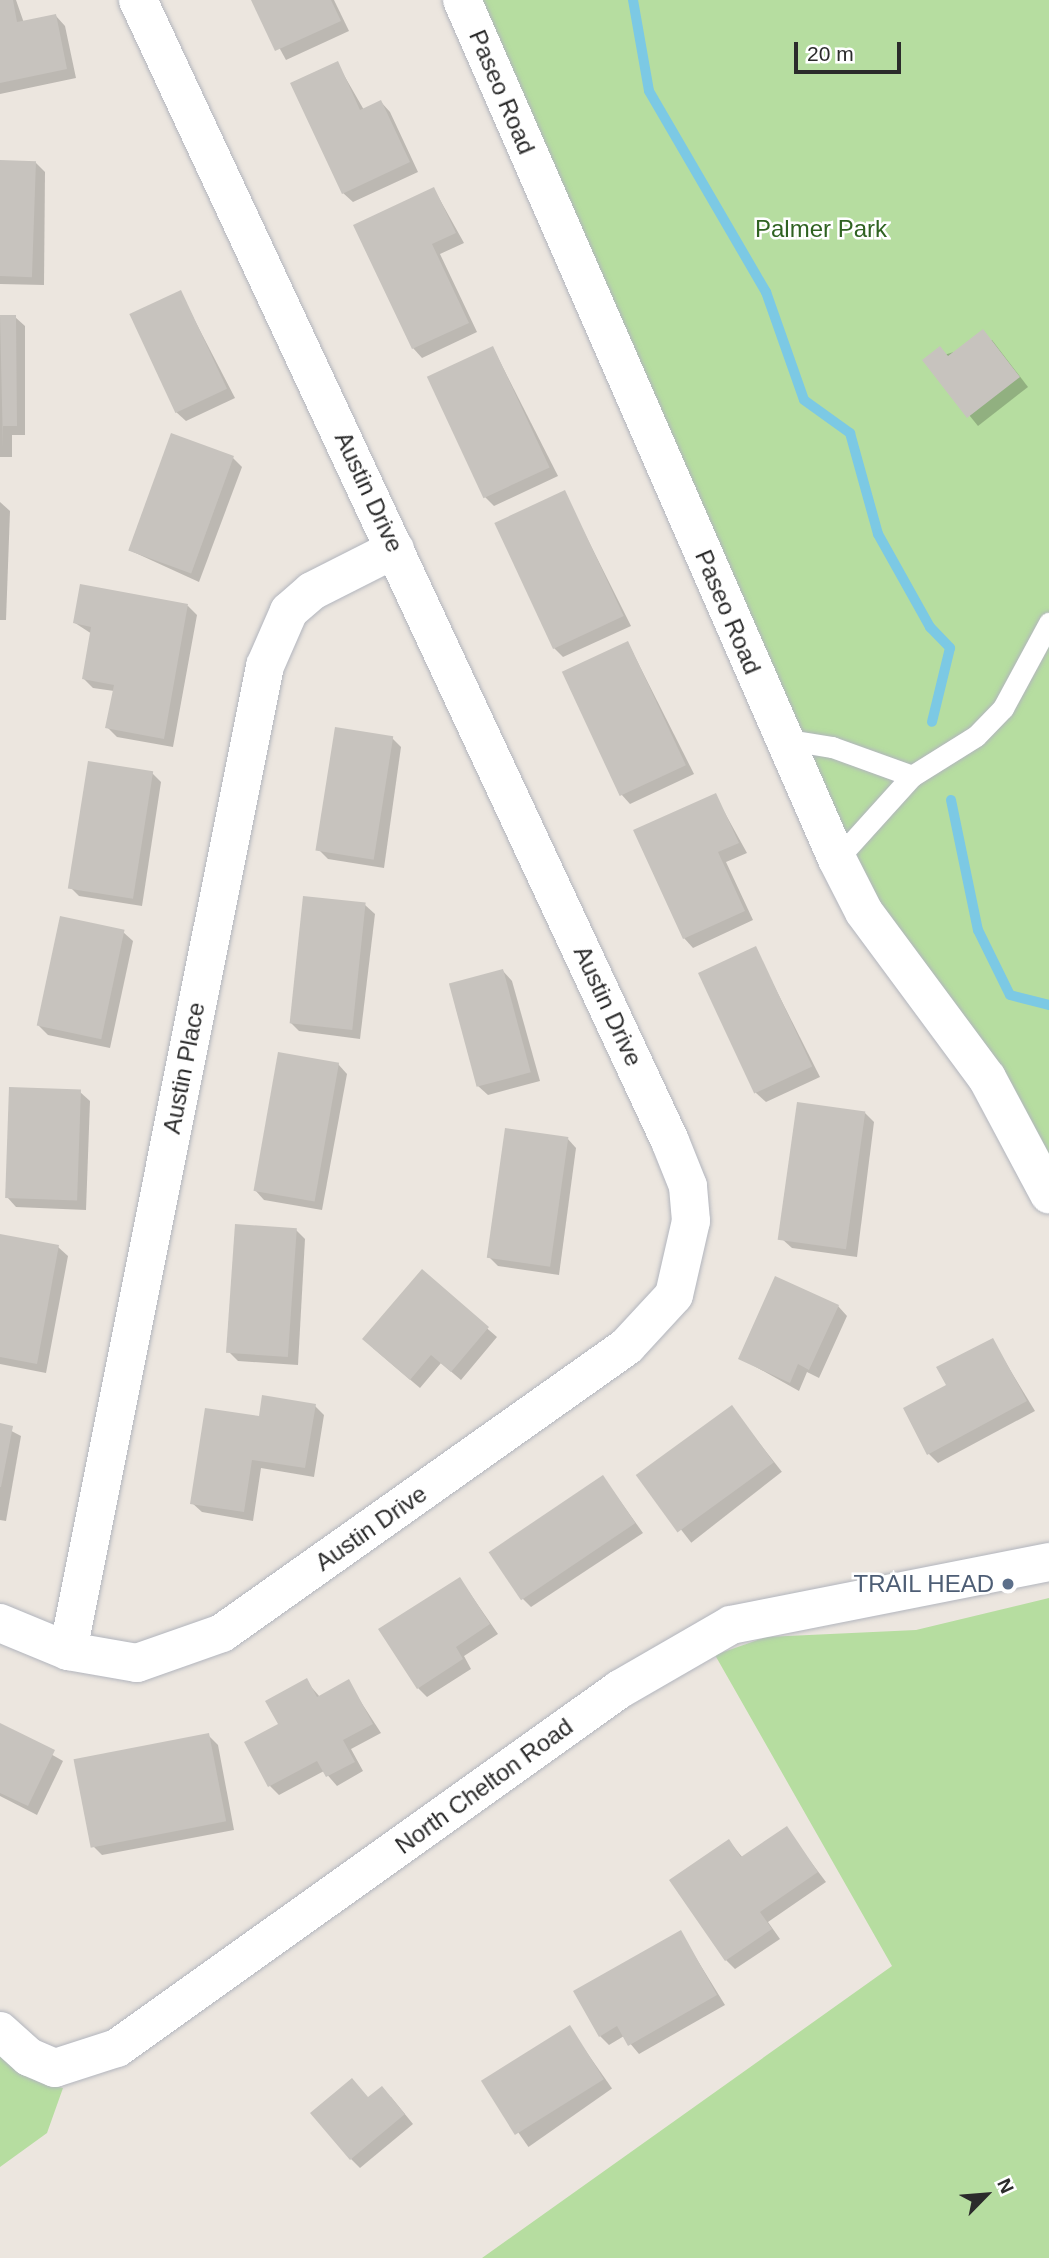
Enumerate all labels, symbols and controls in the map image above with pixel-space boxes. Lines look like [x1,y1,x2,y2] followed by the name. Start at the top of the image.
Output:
[463,26,541,158] street label: Paseo Road
[797,28,904,72] scale bar
[807,42,854,65] text: 20 m
[755,215,887,243] park label: Palmer Park
[329,427,409,557] street label: Austin Drive
[689,546,767,678] street label: Paseo Road
[568,941,648,1071] street label: Austin Drive
[157,1000,211,1136] street label: Austin Place
[310,1479,432,1577] street label: Austin Drive
[853,1570,994,1598] place label: TRAIL HEAD
[1000,1576,1016,1592] marker: TRAIL HEAD
[390,1712,578,1860] street label: North Chelton Road
[951,2160,1021,2230] north arrow
[993,2175,1018,2197] text: N

